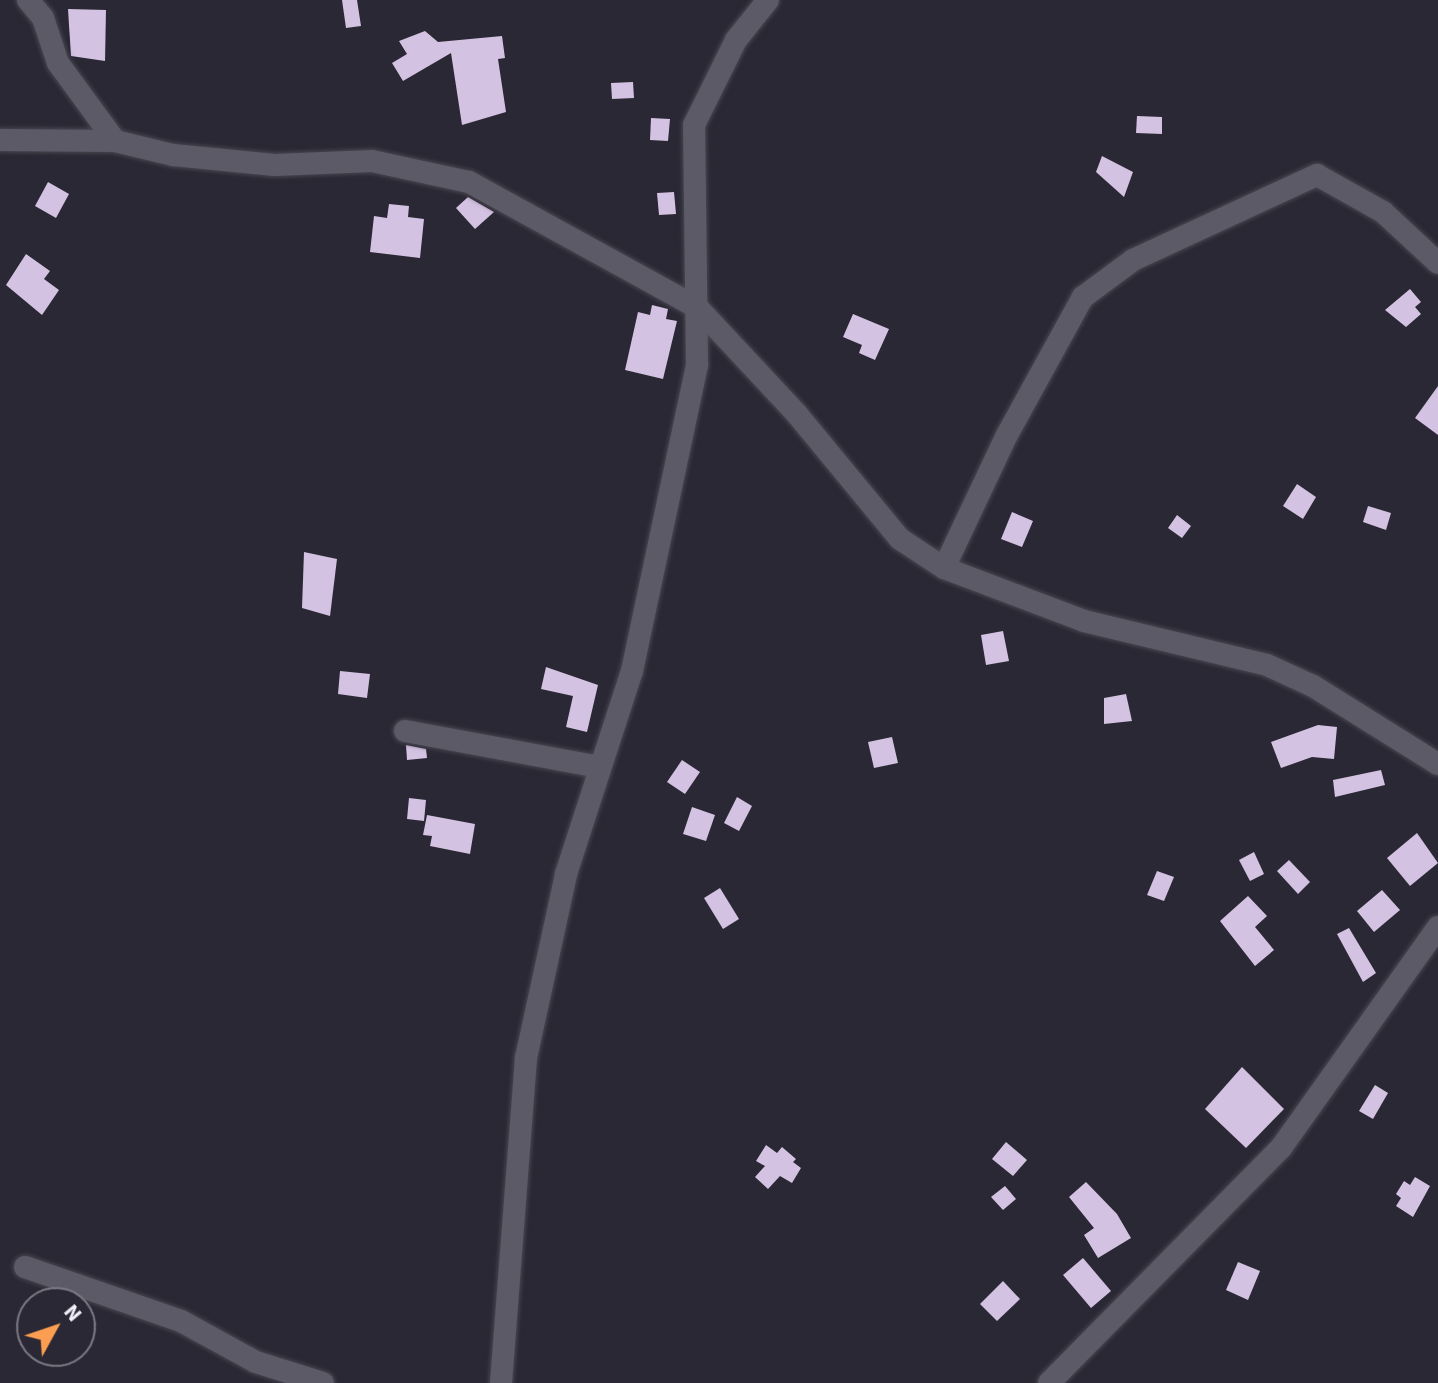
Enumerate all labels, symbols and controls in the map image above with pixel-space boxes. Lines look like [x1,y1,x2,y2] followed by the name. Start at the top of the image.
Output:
[16,1287,96,1367] north arrow
[56,1297,90,1329] text: N

